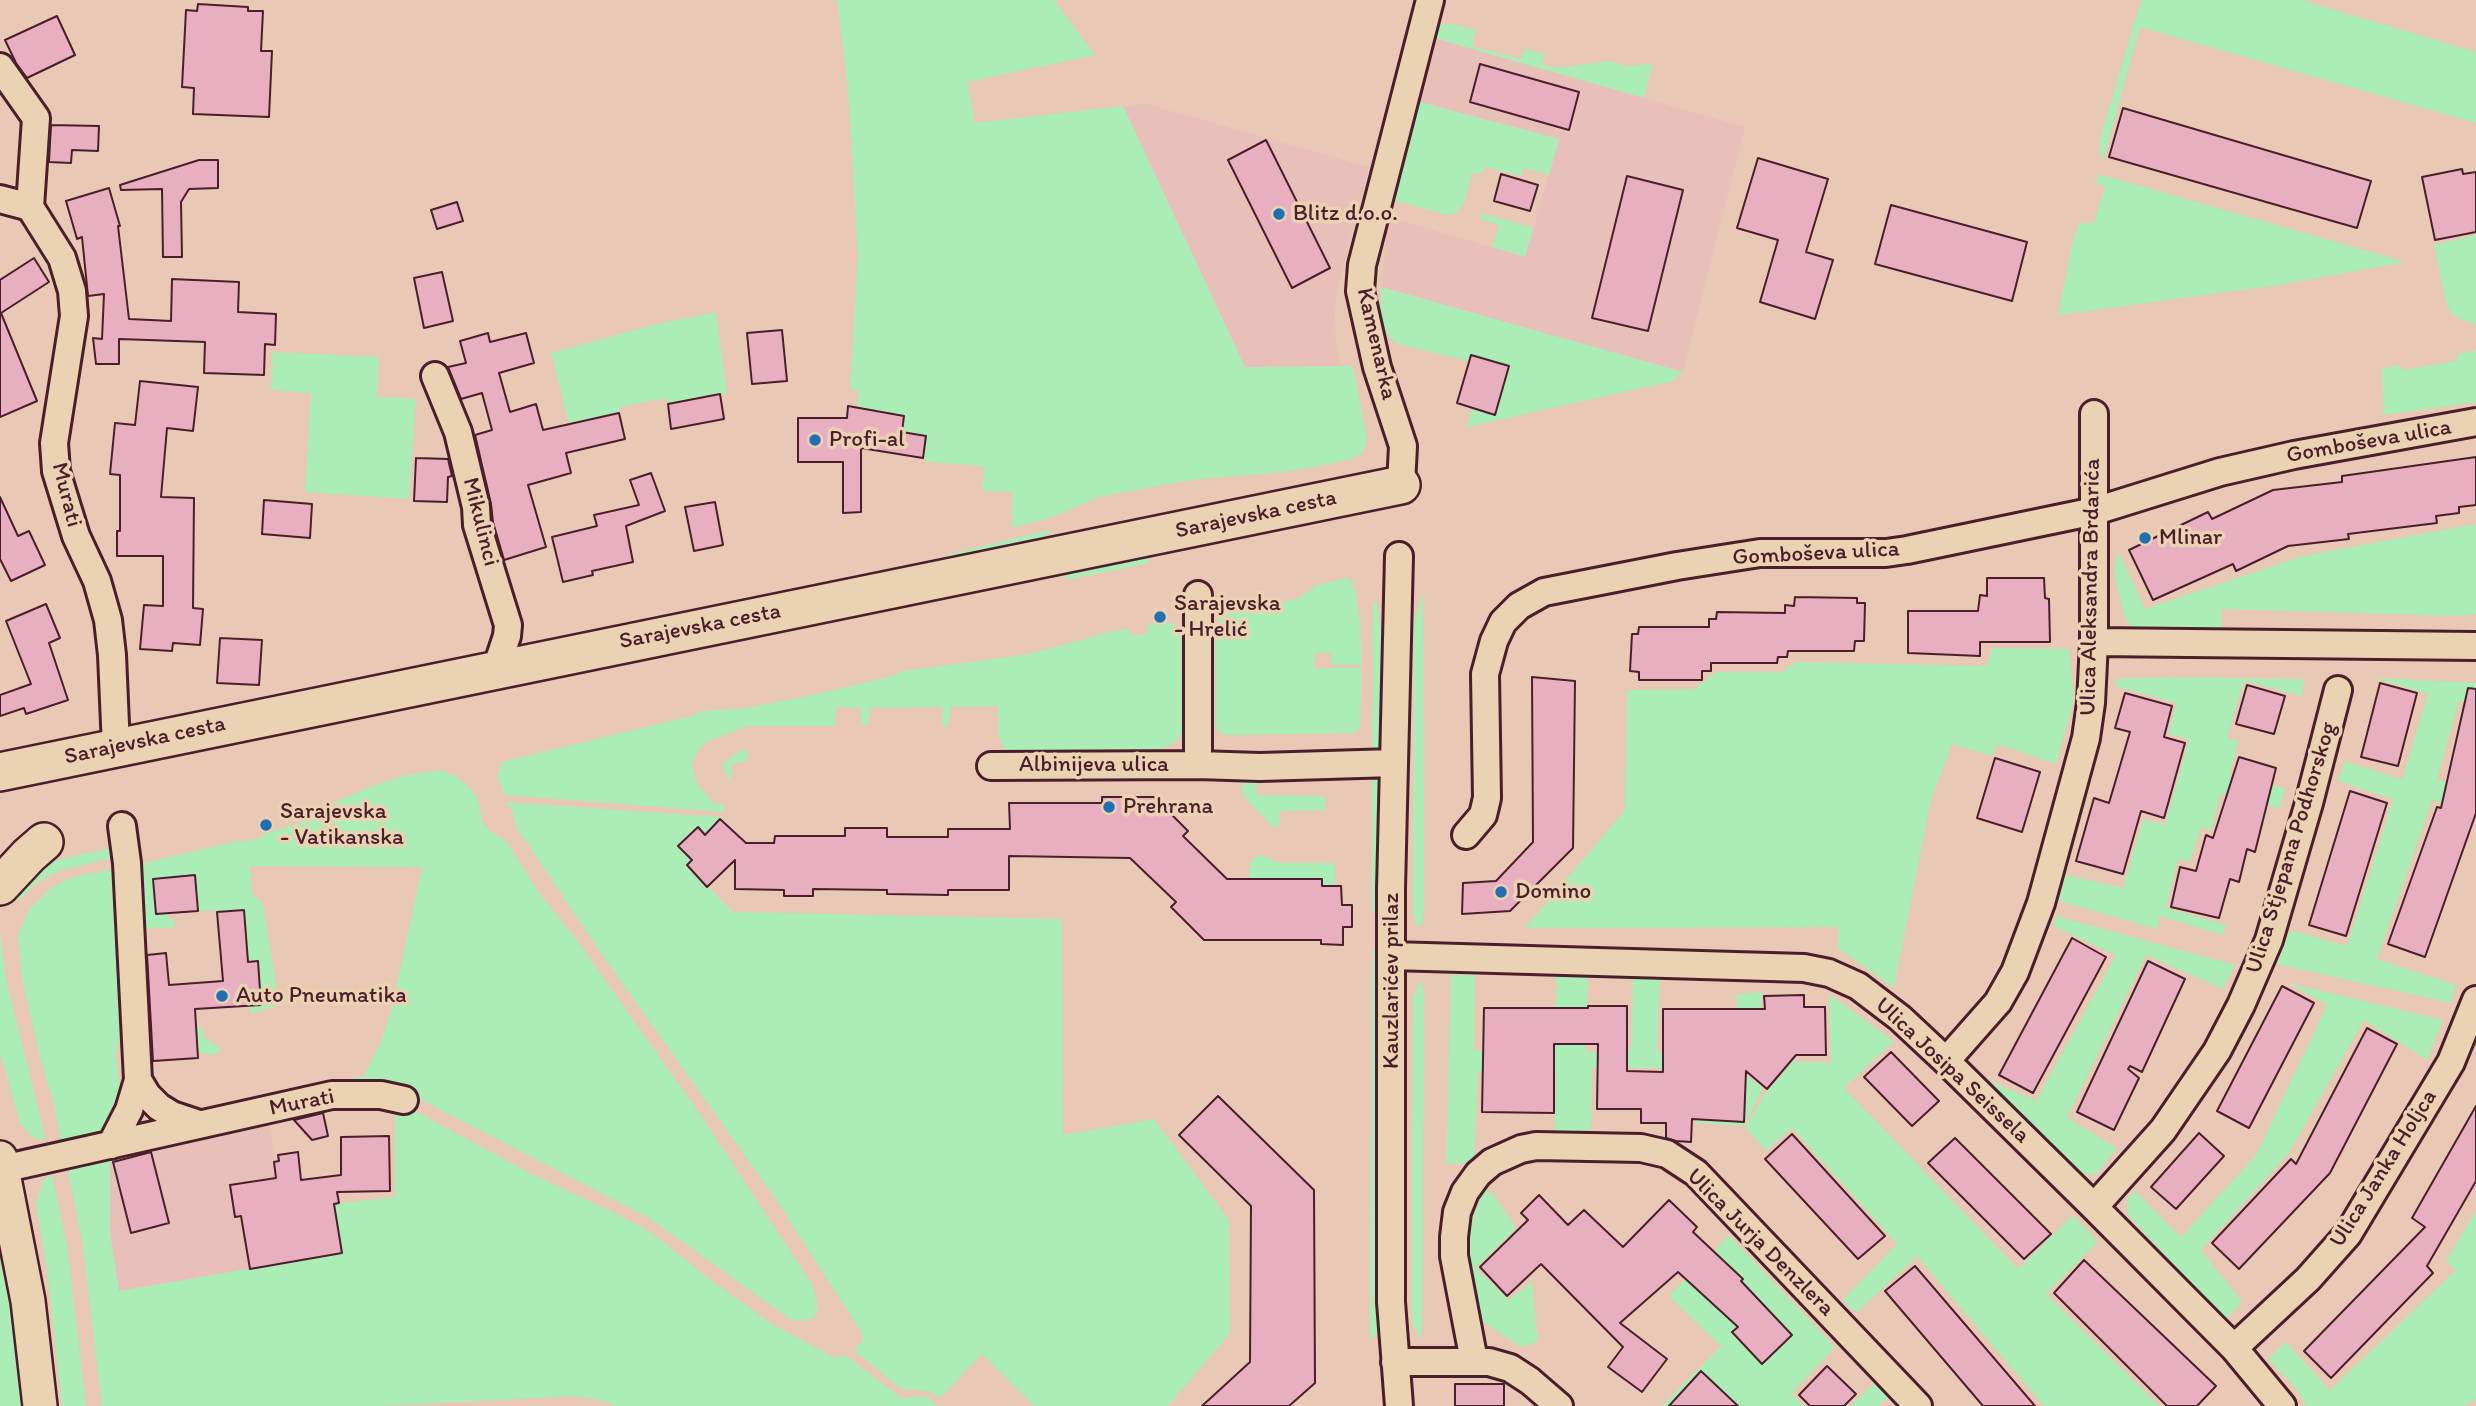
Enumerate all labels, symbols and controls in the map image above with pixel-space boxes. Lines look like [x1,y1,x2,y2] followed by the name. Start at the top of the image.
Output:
[1293,200,1398,228] place label: Blitz d.o.o.
[1271,206,1287,222] marker: Blitz d.o.o.
[1350,285,1402,403] street label: Kamenarka
[2284,414,2454,470] street label: Gomboševa ulica
[829,426,905,454] place label: Profi-al
[807,432,823,448] marker: Profi-al
[2075,458,2107,716] street label: Ulica Aleksandra Brdarića
[45,460,87,530] street label: Murati
[456,475,504,569] street label: Mikulinci
[1173,484,1339,546] street label: Sarajevska cesta
[2159,524,2222,552] place label: Mlinar
[2137,530,2153,546] marker: Mlinar
[1732,536,1900,572] street label: Gomboševa ulica
[1174,590,1281,644] place label: Sarajevska - Hrelić
[617,598,783,656] street label: Sarajevska cesta
[1152,609,1168,625] marker: Sarajevska - Hrelić
[62,710,228,772] street label: Sarajevska cesta
[2241,719,2343,977] street label: Ulica Stjepana Podhorskog
[1019,751,1169,779] street label: Albinijeva ulica
[1123,793,1213,821] place label: Prehrana
[280,798,404,852] place label: Sarajevska - Vatikanska
[1101,799,1117,815] marker: Prehrana
[258,817,274,833] marker: Sarajevska - Vatikanska
[1515,878,1591,906] place label: Domino
[1493,884,1509,900] marker: Domino
[1378,893,1406,1069] street label: Kauzlarićev prilaz
[236,982,407,1010] place label: Auto Pneumatika
[214,988,230,1004] marker: Auto Pneumatika
[1869,992,2035,1150] street label: Ulica Josipa Seissela
[267,1083,337,1123] street label: Murati
[2324,1085,2444,1253] street label: Ulica Janka Holjca
[1680,1163,1840,1323] street label: Ulica Jurja Denzlera

